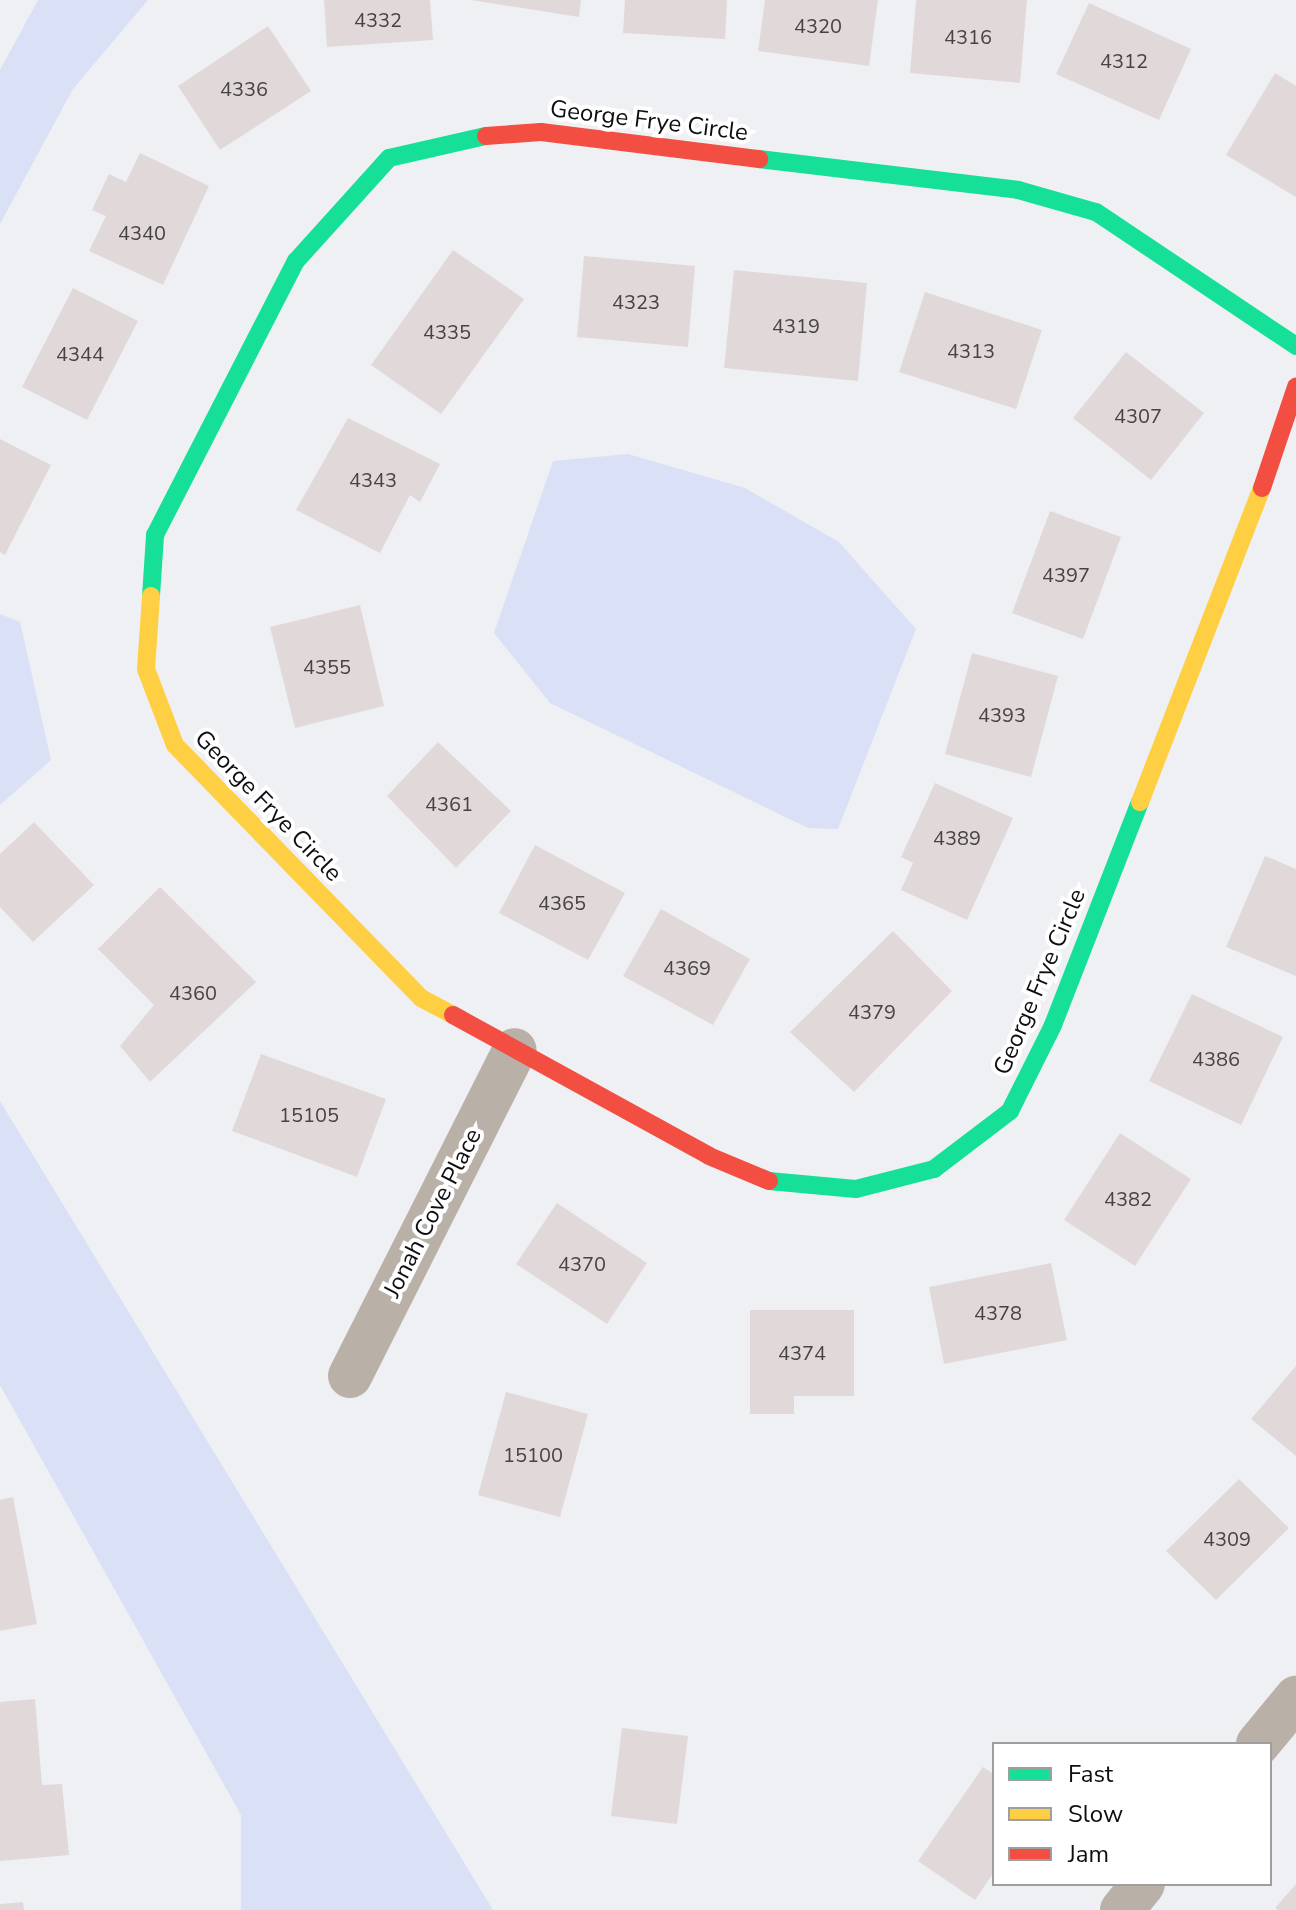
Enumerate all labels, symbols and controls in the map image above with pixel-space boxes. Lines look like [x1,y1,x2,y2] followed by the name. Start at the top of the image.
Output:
[354,8,402,32] house number: 4332
[794,14,842,38] house number: 4320
[944,25,992,49] house number: 4316
[1100,49,1148,73] house number: 4312
[220,77,268,101] house number: 4336
[548,95,750,147] street label: George Frye Circle
[118,221,166,245] house number: 4340
[612,290,660,314] house number: 4323
[772,314,820,338] house number: 4319
[423,320,471,344] house number: 4335
[947,339,995,363] house number: 4313
[56,342,104,366] house number: 4344
[1114,404,1162,428] house number: 4307
[349,468,397,492] house number: 4343
[1042,563,1090,587] house number: 4397
[303,655,351,679] house number: 4355
[978,703,1026,727] house number: 4393
[188,724,348,888] street label: George Frye Circle
[425,792,473,816] house number: 4361
[933,826,981,850] house number: 4389
[988,885,1092,1079] street label: George Frye Circle
[538,891,586,915] house number: 4365
[663,956,711,980] house number: 4369
[169,981,217,1005] house number: 4360
[848,1000,896,1024] house number: 4379
[1192,1047,1240,1071] house number: 4386
[279,1103,339,1127] house number: 15105
[378,1124,488,1302] street label: Jonah Cove Place
[1104,1187,1152,1211] house number: 4382
[558,1252,606,1276] house number: 4370
[974,1301,1022,1325] house number: 4378
[778,1341,826,1365] house number: 4374
[503,1443,563,1467] house number: 15100
[1203,1527,1251,1551] house number: 4309
[992,1742,1272,1886] legend
[1068,1758,1113,1790] text: Fast
[1068,1798,1123,1830] text: Slow
[1068,1838,1109,1870] text: Jam

